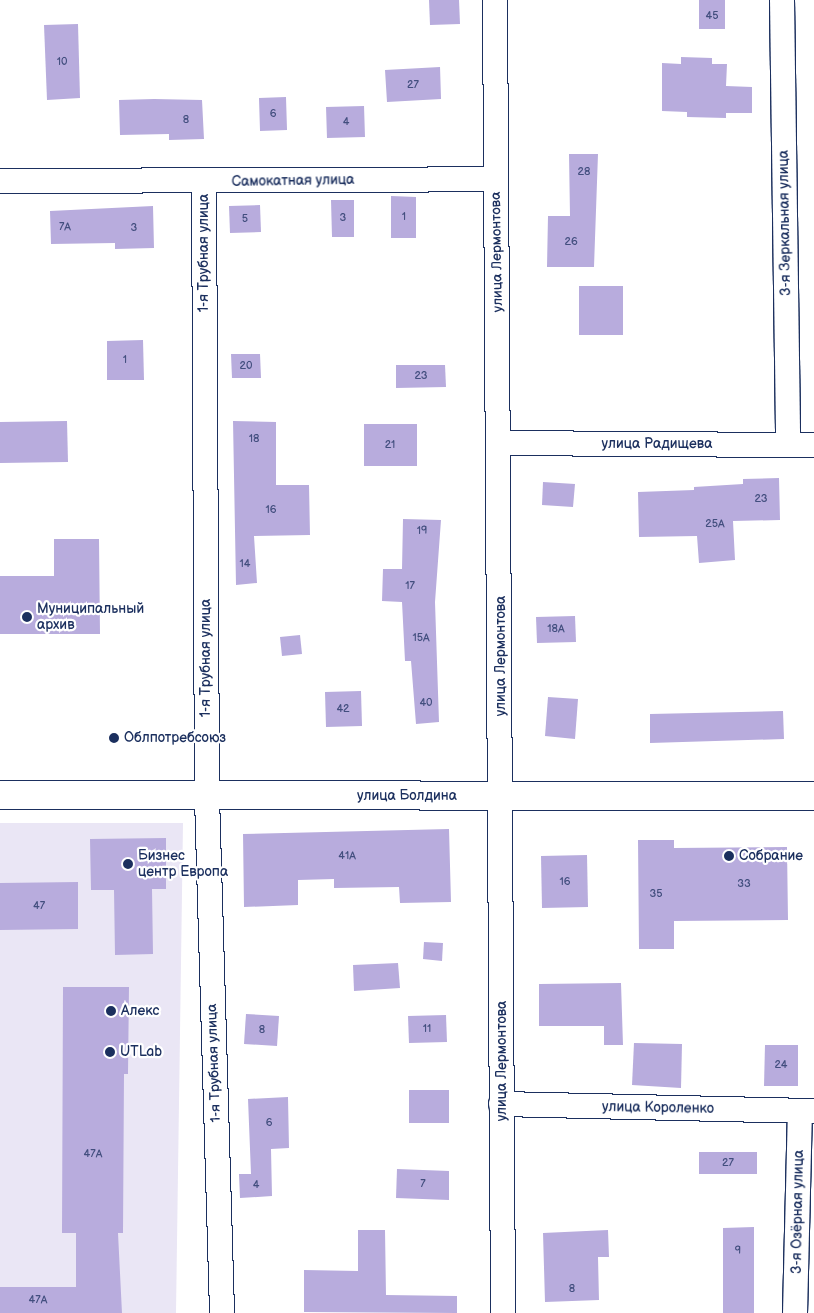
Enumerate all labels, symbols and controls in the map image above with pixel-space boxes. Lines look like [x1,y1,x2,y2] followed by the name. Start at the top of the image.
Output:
[705,9,719,23] house number: 45
[57,55,67,69] house number: 10
[407,78,419,92] house number: 27
[270,107,276,121] house number: 6
[183,113,189,127] house number: 8
[343,115,349,129] house number: 4
[775,150,795,296] street label: 3-я Зеркальная улица
[578,165,590,179] house number: 28
[231,172,355,190] street label: Самокатная улица
[488,192,506,312] street label: улица Лермонтова
[196,194,212,312] street label: 1-я Трубная улица
[402,210,406,224] house number: 1
[340,211,346,225] house number: 3
[242,212,248,226] house number: 5
[59,220,71,234] house number: 7А
[131,221,137,235] house number: 3
[564,235,578,249] house number: 26
[123,353,127,367] house number: 1
[240,359,252,373] house number: 20
[414,369,428,383] house number: 23
[249,432,259,446] house number: 18
[602,436,712,452] street label: улица Радищева
[385,438,395,452] house number: 21
[754,492,768,506] house number: 23
[266,503,276,517] house number: 16
[705,517,725,531] house number: 25А
[417,524,427,538] house number: 19
[240,557,250,571] house number: 14
[405,579,415,593] house number: 17
[493,596,509,716] street label: улица Лермонтова
[198,599,214,717] street label: 1-я Трубная улица
[37,601,144,634] place label: Муниципальный архив
[21,611,33,623] marker: Муниципальный архив
[547,622,565,636] house number: 18А
[412,631,430,645] house number: 15А
[419,696,433,710] house number: 40
[336,702,350,716] house number: 42
[124,730,226,746] place label: Облпотребсоюз
[108,732,120,744] marker: Облпотребсоюз
[357,788,457,804] street label: улица Болдина
[138,848,228,880] place label: Бизнес центр Европа
[739,848,803,864] place label: Собрание
[338,849,356,863] house number: 41А
[723,850,735,862] marker: Собрание
[122,858,134,870] marker: Бизнес центр Европа
[560,875,570,889] house number: 16
[737,877,751,891] house number: 33
[649,887,663,901] house number: 35
[33,899,45,913] house number: 47
[494,1001,510,1121] street label: улица Лермонтова
[121,1003,159,1019] place label: Алекс
[204,1003,224,1123] street label: 1-я Трубная улица
[105,1005,117,1017] marker: Алекс
[423,1022,431,1036] house number: 11
[259,1023,265,1037] house number: 8
[120,1044,162,1060] place label: UTLab
[104,1046,116,1058] marker: UTLab
[774,1058,788,1072] house number: 24
[602,1099,714,1117] street label: улица Короленко
[266,1116,272,1130] house number: 6
[84,1147,102,1161] house number: 47А
[789,1150,807,1274] street label: 3-я Озёрная улица
[722,1156,734,1170] house number: 27
[420,1177,426,1191] house number: 7
[253,1178,259,1192] house number: 4
[735,1244,741,1258] house number: 9
[569,1282,575,1296] house number: 8
[29,1293,47,1307] house number: 47А

